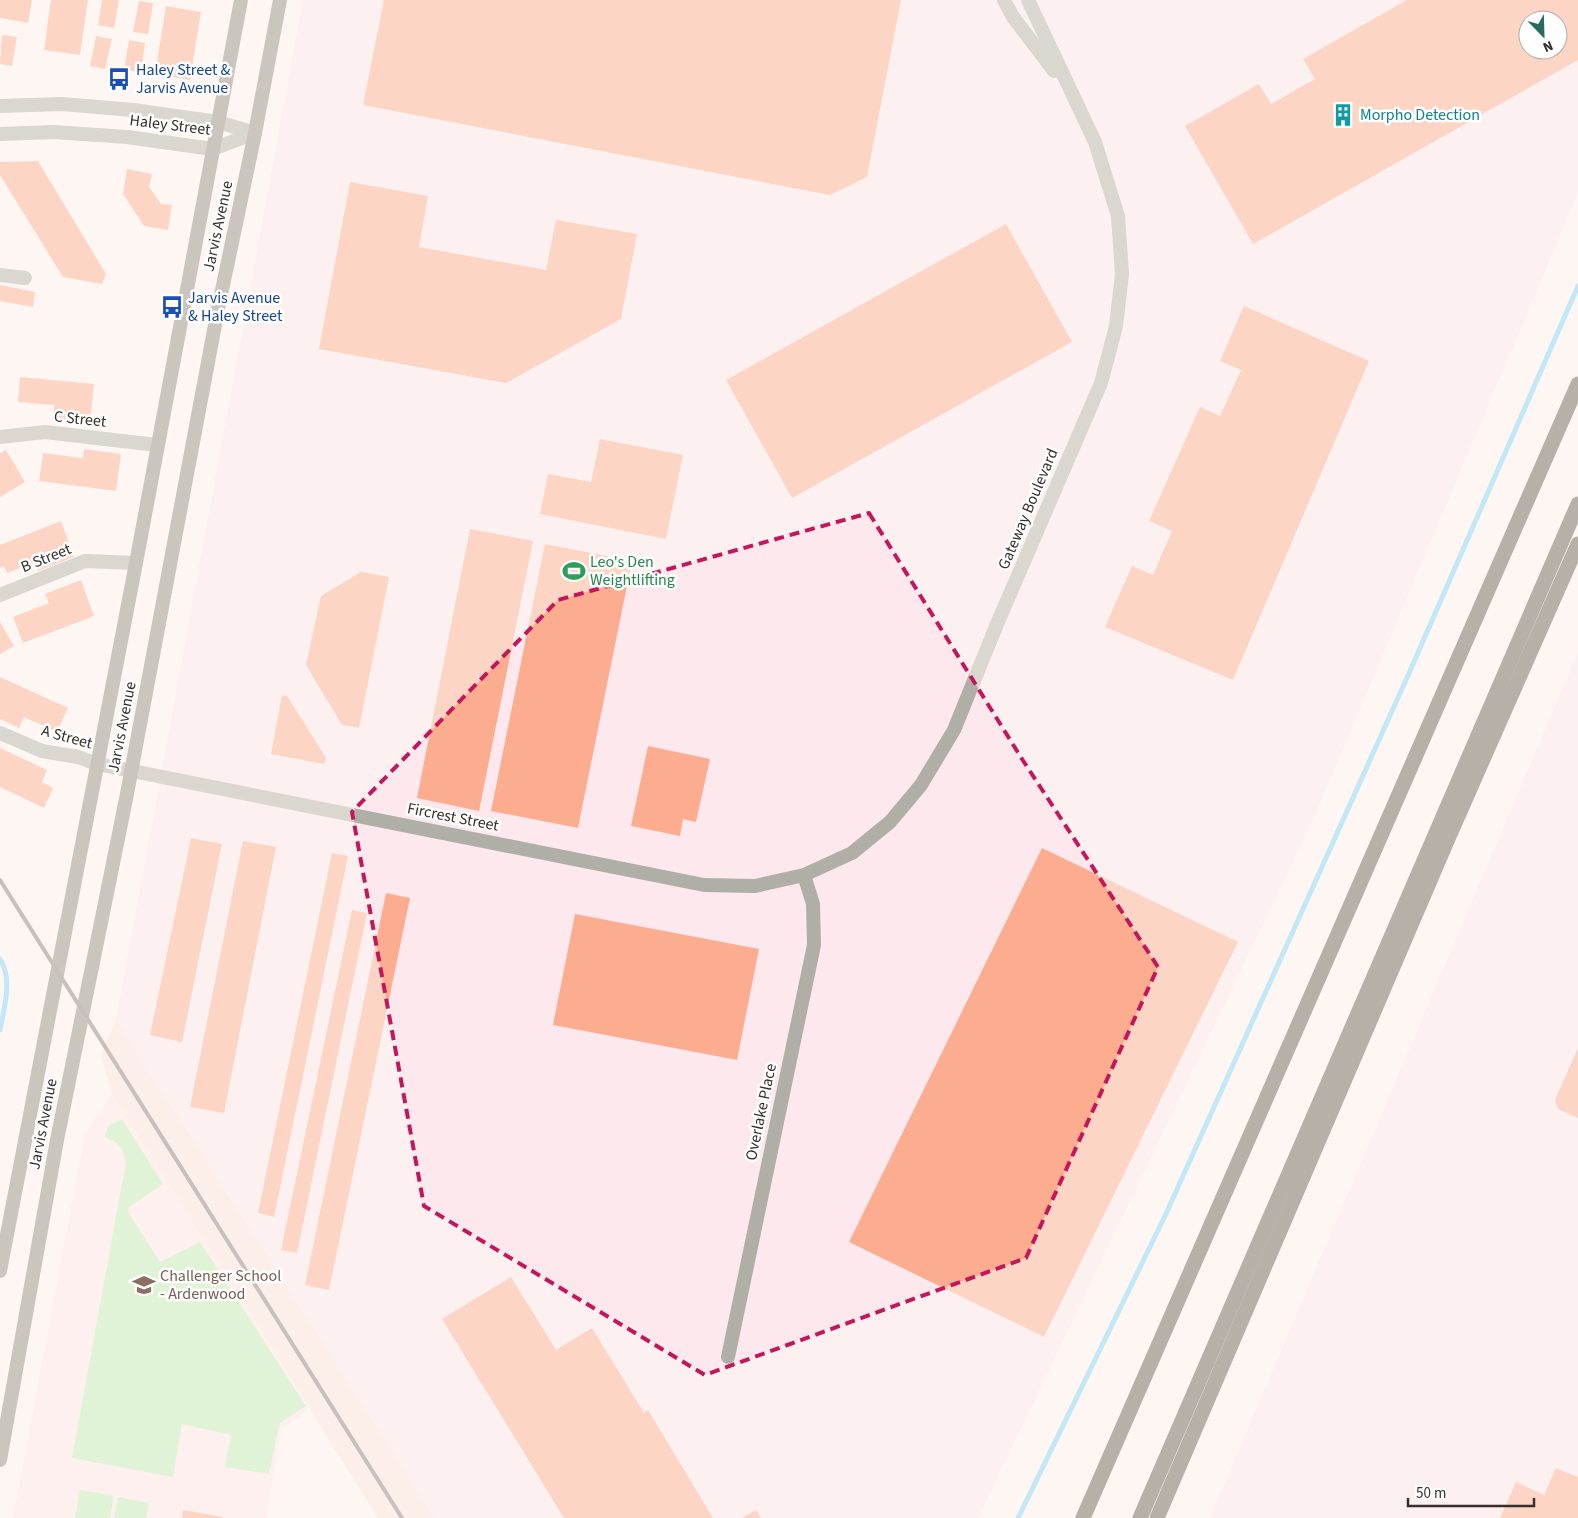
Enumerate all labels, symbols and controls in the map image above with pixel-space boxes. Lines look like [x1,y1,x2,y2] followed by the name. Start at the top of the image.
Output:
[1518,10,1568,60] north arrow
[1539,35,1556,57] text: N
[136,59,231,99] place label: Haley Street & Jarvis Avenue
[106,66,132,92] bus stop icon: Haley Street & Jarvis Avenue
[1330,102,1356,128] building icon: Morpho Detection
[1360,104,1480,126] place label: Morpho Detection
[128,109,212,141] street label: Haley Street
[198,179,238,273] street label: Jarvis Avenue
[188,287,283,327] place label: Jarvis Avenue & Haley Street
[159,294,185,320] bus stop icon: Jarvis Avenue & Haley Street
[53,405,108,433] street label: C Street
[993,445,1063,573] street label: Gateway Boulevard
[17,538,75,578] street label: B Street
[590,551,675,591] place label: Leo's Den Weightlifting
[561,558,587,584] sports icon: Leo's Den Weightlifting
[102,680,142,774] street label: Jarvis Avenue
[39,720,96,755] street label: A Street
[405,797,501,837] street label: Fircrest Street
[740,1061,782,1162] street label: Overlake Place
[23,1077,63,1171] street label: Jarvis Avenue
[160,1265,281,1305] place label: Challenger School - Ardenwood
[131,1272,157,1298] school or university icon: Challenger School - Ardenwood
[1408,1476,1534,1508] scale bar
[1416,1483,1446,1504] text: 50 m

